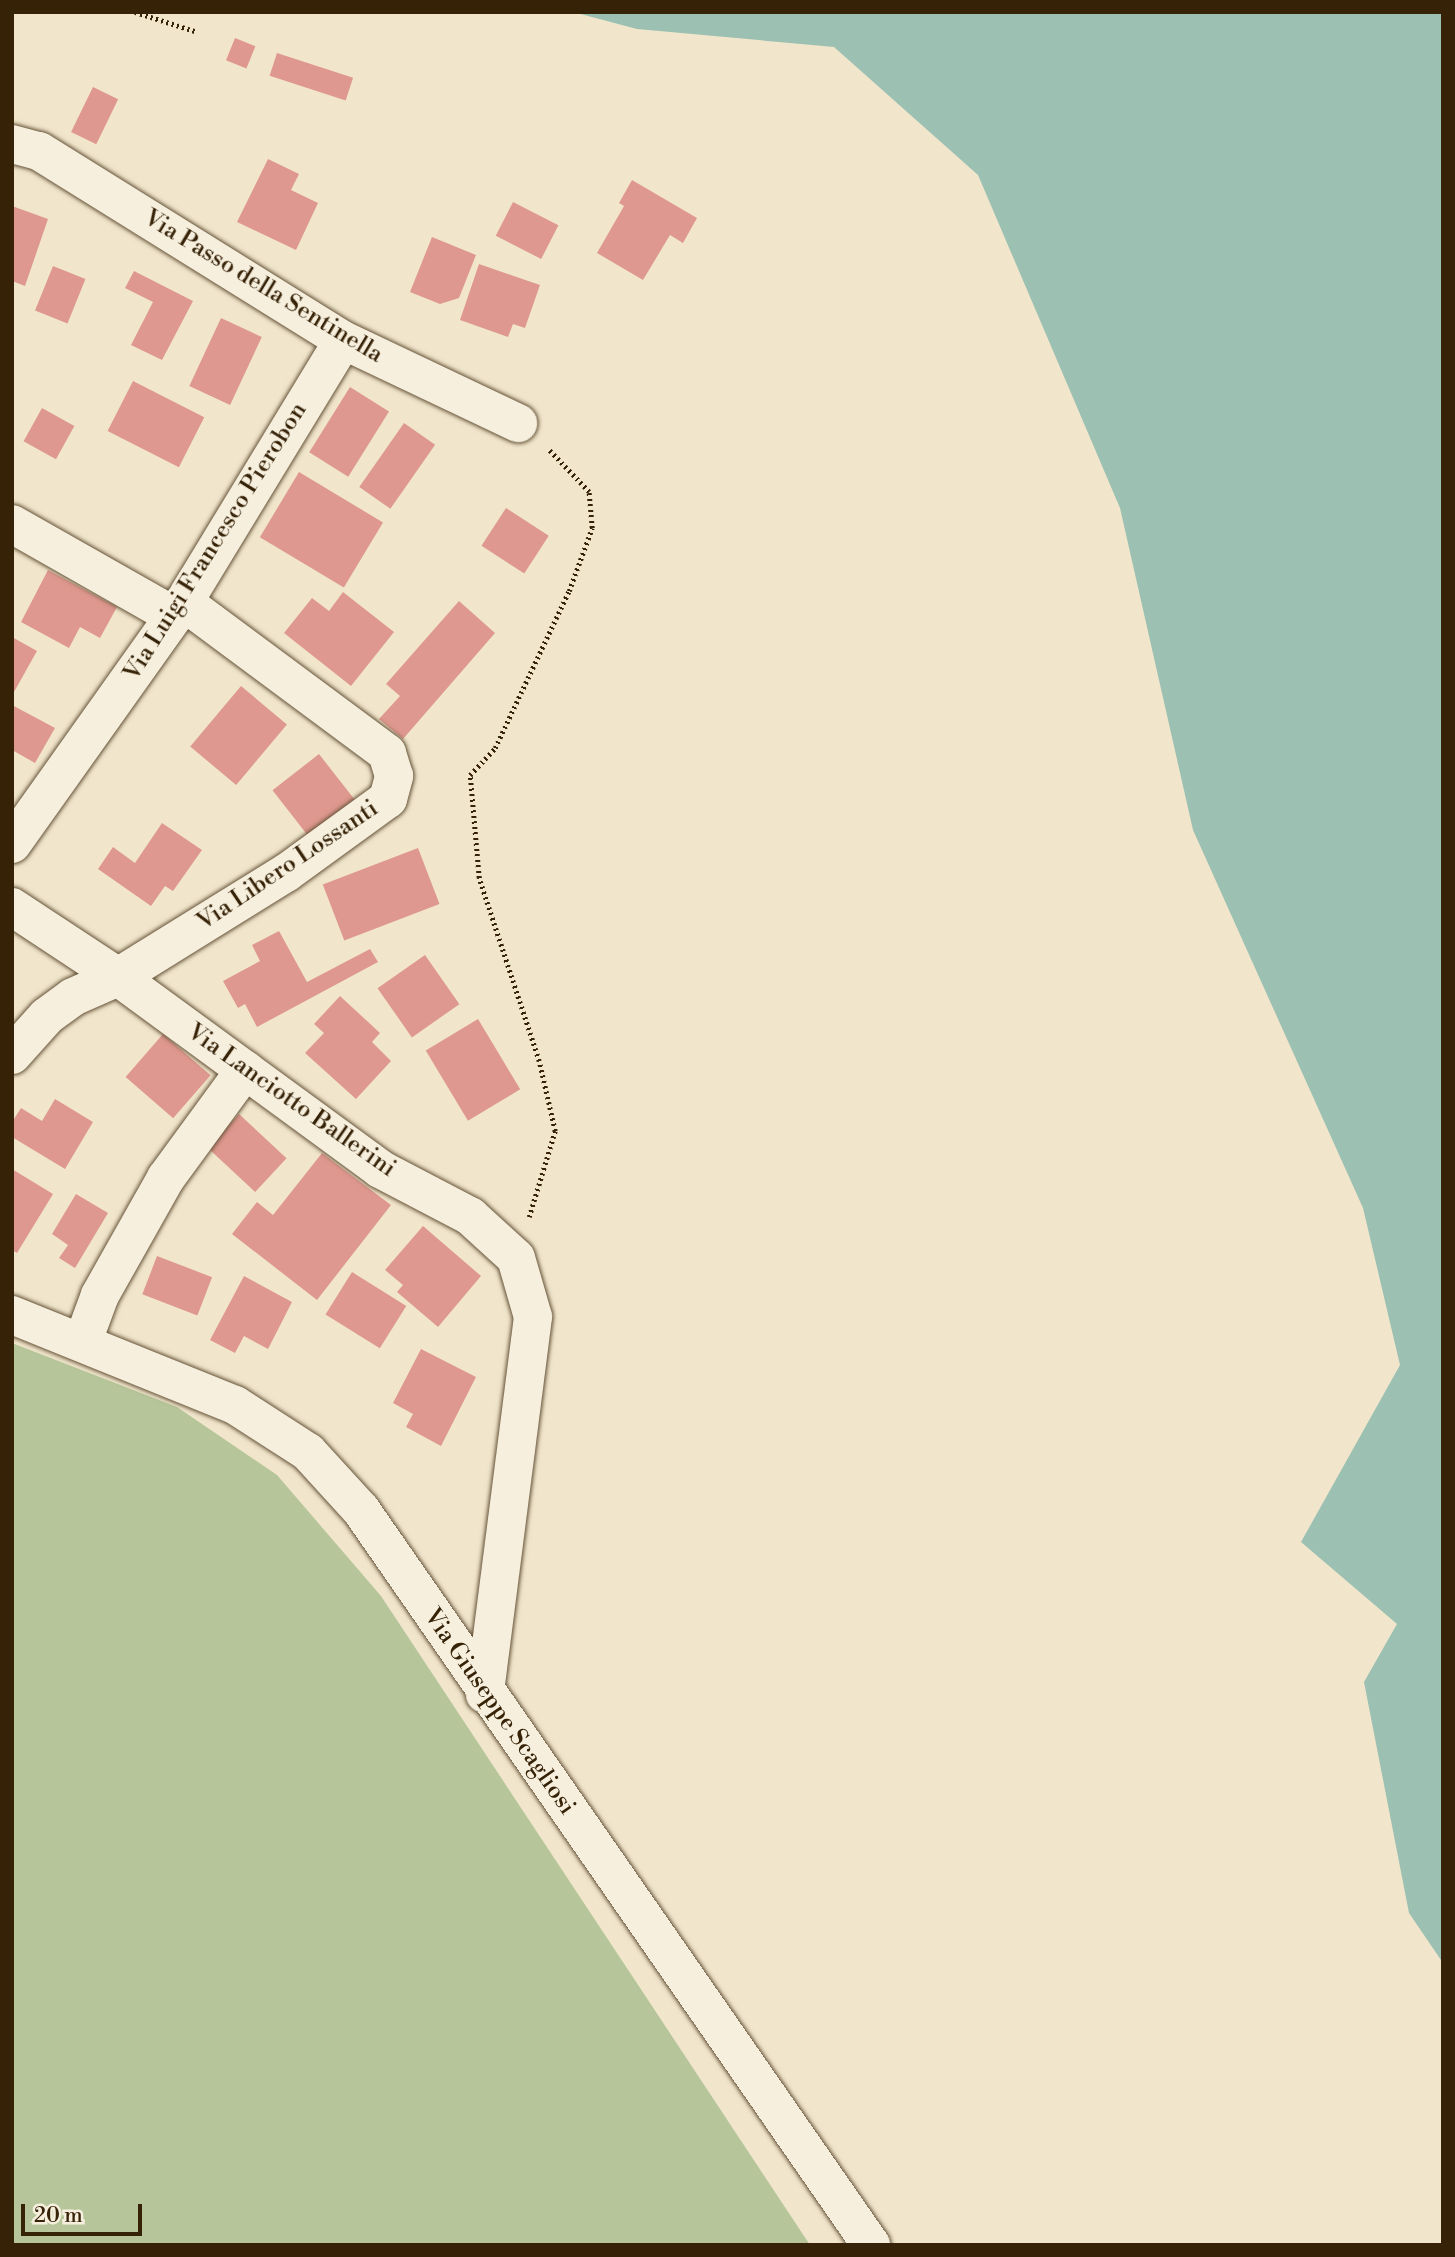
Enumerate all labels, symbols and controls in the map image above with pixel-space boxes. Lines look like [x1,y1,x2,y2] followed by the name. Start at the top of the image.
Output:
[138,204,388,370] street label: Via Passo della Sentinella
[118,398,314,686] street label: Via Luigi Francesco Pierobon
[192,795,384,937] street label: Via Libero Lossanti
[181,1018,401,1184] street label: Via Lanciotto Ballerini
[417,1603,581,1821] street label: Via Giuseppe Scagliosi
[24,2190,145,2234] scale bar
[34,2203,83,2229] text: 20 m

